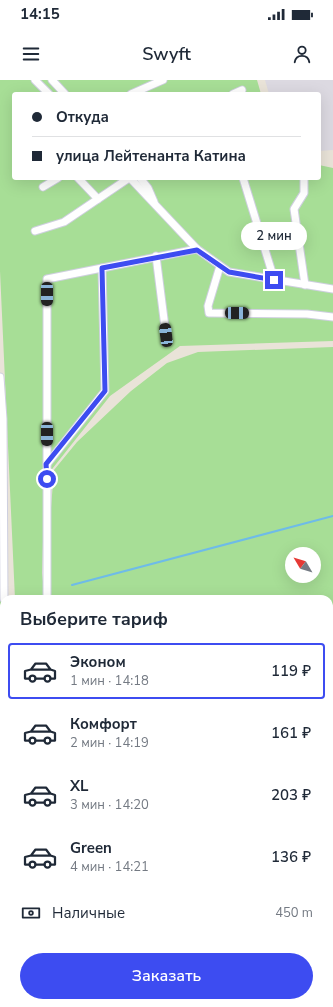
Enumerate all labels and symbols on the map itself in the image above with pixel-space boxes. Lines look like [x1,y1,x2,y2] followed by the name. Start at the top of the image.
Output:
[241,222,307,250] callout: 2 мин
[265,271,283,289] route end
[41,282,53,306] car
[225,307,249,319] car
[159,322,173,348] car
[41,422,53,446] car
[38,470,56,488] route start
[285,547,321,583] north arrow

